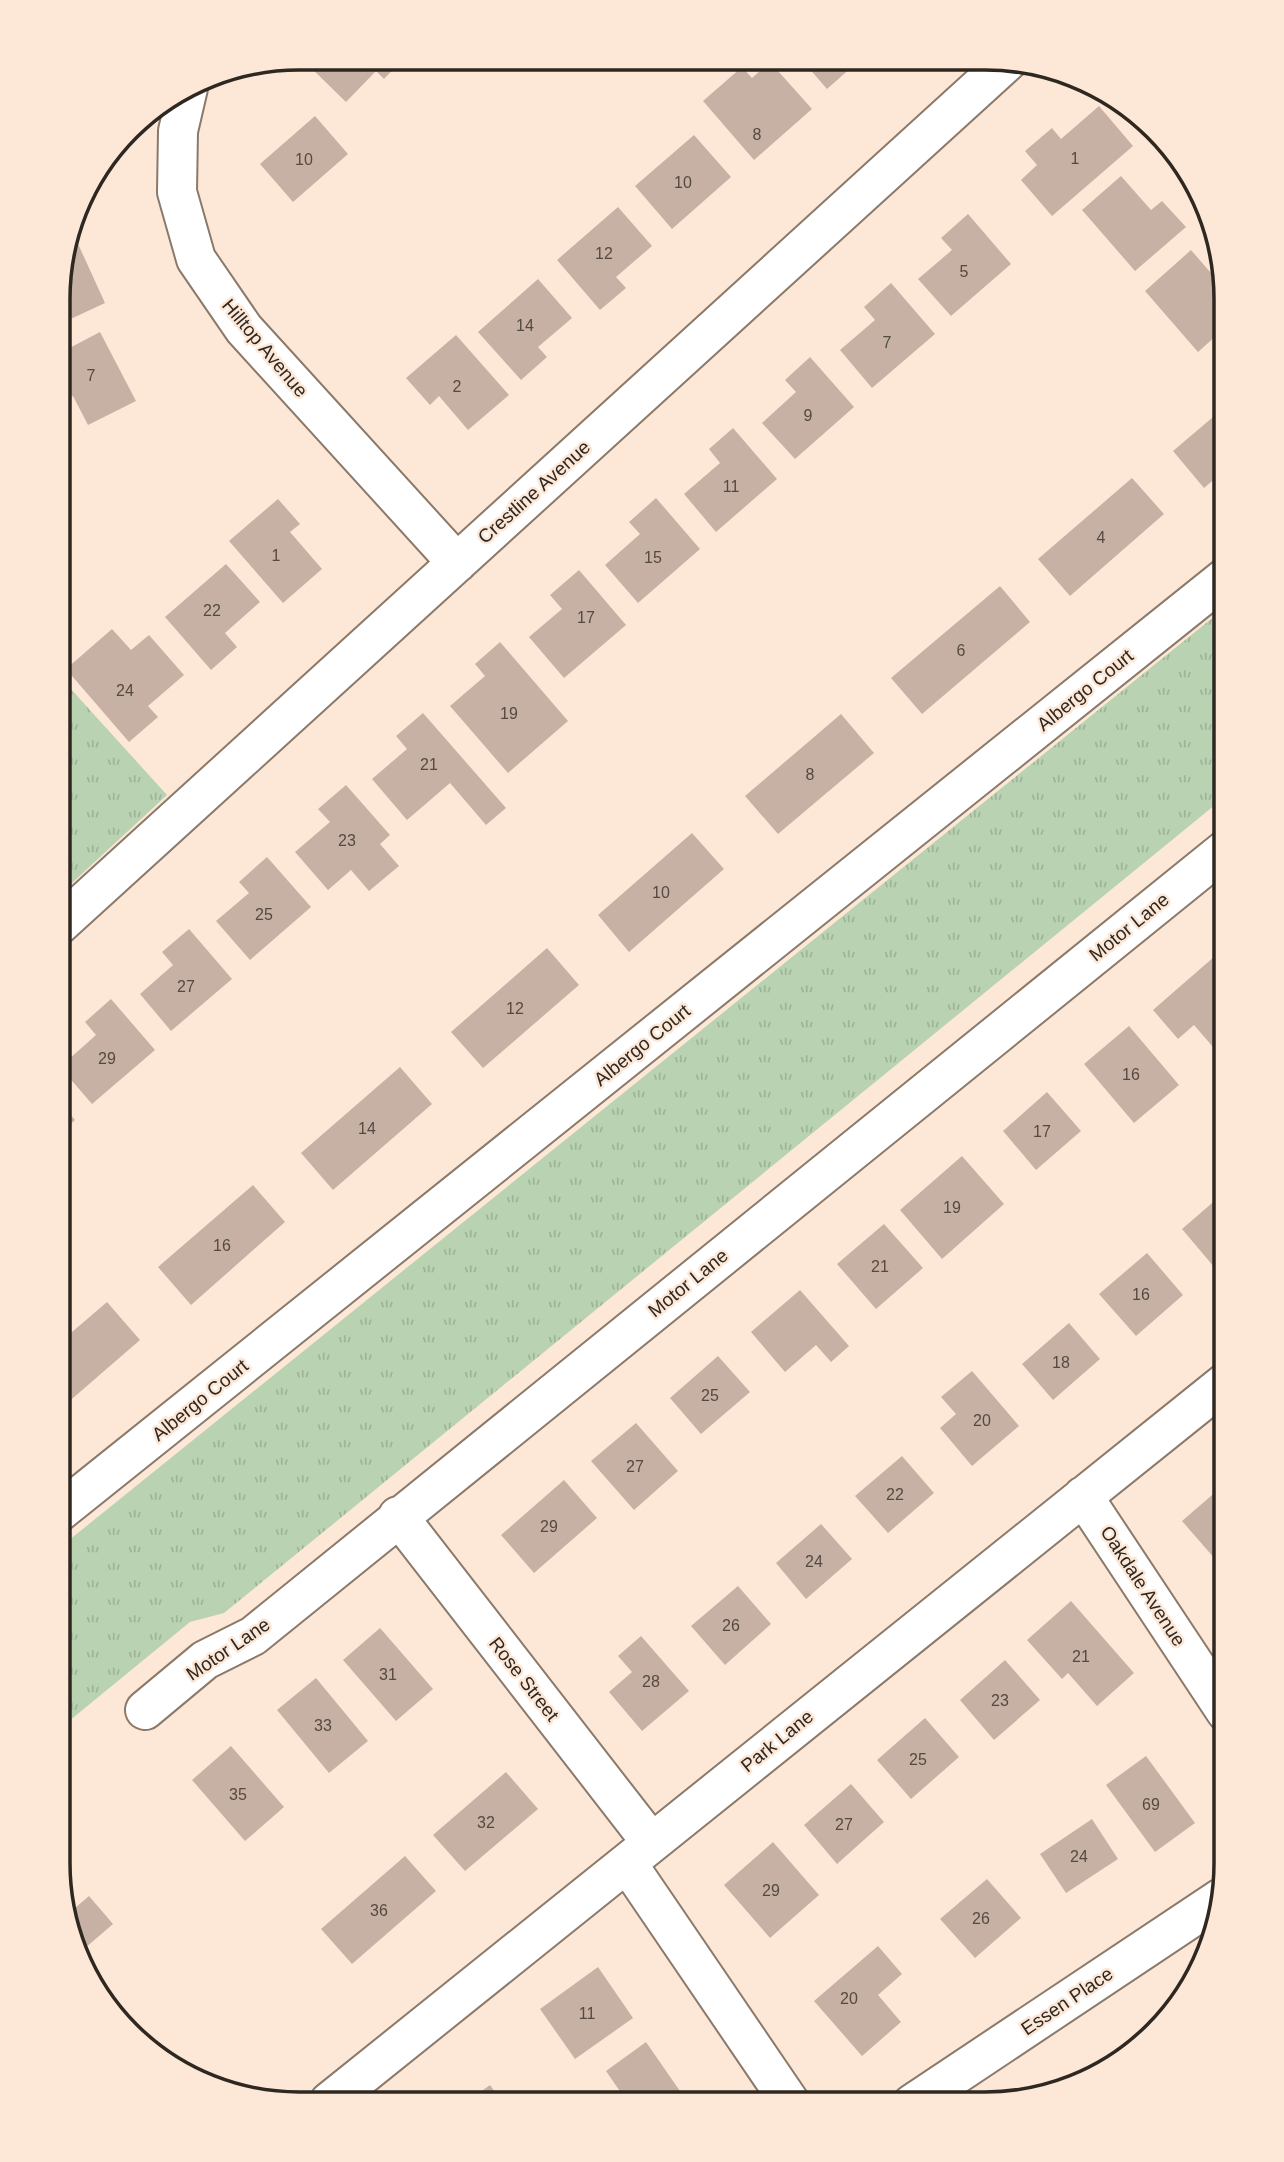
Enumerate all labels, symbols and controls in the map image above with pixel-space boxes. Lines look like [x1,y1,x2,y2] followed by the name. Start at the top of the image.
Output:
[753,126,762,143] house number: 8
[1071,150,1080,167] house number: 1
[295,151,313,168] house number: 10
[674,174,692,191] house number: 10
[595,245,613,262] house number: 12
[960,263,969,280] house number: 5
[218,295,312,401] street label: Hilltop Avenue
[516,317,534,334] house number: 14
[883,334,892,351] house number: 7
[87,367,96,384] house number: 7
[453,378,462,395] house number: 2
[804,407,813,424] house number: 9
[474,436,594,548] street label: Crestline Avenue
[723,478,739,495] house number: 11
[1097,529,1106,546] house number: 4
[272,547,281,564] house number: 1
[644,549,662,566] house number: 15
[203,602,221,619] house number: 22
[577,609,595,626] house number: 17
[957,642,966,659] house number: 6
[1033,645,1138,735] street label: Albergo Court
[116,682,134,699] house number: 24
[500,705,518,722] house number: 19
[420,756,438,773] house number: 21
[806,766,815,783] house number: 8
[338,832,356,849] house number: 23
[652,884,670,901] house number: 10
[1085,889,1173,965] street label: Motor Lane
[255,906,273,923] house number: 25
[177,978,195,995] house number: 27
[506,1000,524,1017] house number: 12
[590,1000,695,1090] street label: Albergo Court
[98,1050,116,1067] house number: 29
[1122,1066,1140,1083] house number: 16
[358,1120,376,1137] house number: 14
[1033,1123,1051,1140] house number: 17
[943,1199,961,1216] house number: 19
[213,1237,231,1254] house number: 16
[644,1245,732,1321] street label: Motor Lane
[871,1258,889,1275] house number: 21
[1132,1286,1150,1303] house number: 16
[1052,1354,1070,1371] house number: 18
[148,1355,253,1445] street label: Albergo Court
[701,1387,719,1404] house number: 25
[973,1412,991,1429] house number: 20
[626,1458,644,1475] house number: 27
[886,1486,904,1503] house number: 22
[540,1518,558,1535] house number: 29
[1096,1522,1190,1650] street label: Oakdale Avenue
[805,1553,823,1570] house number: 24
[182,1613,274,1685] street label: Motor Lane
[722,1617,740,1634] house number: 26
[485,1633,564,1726] street label: Rose Street
[1072,1648,1090,1665] house number: 21
[379,1666,397,1683] house number: 31
[642,1673,660,1690] house number: 28
[991,1692,1009,1709] house number: 23
[737,1706,817,1776] street label: Park Lane
[314,1717,332,1734] house number: 33
[909,1751,927,1768] house number: 25
[229,1786,247,1803] house number: 35
[1142,1796,1160,1813] house number: 69
[477,1814,495,1831] house number: 32
[835,1816,853,1833] house number: 27
[1070,1848,1088,1865] house number: 24
[762,1882,780,1899] house number: 29
[370,1902,388,1919] house number: 36
[972,1910,990,1927] house number: 26
[1017,1963,1117,2039] street label: Essen Place
[840,1990,858,2007] house number: 20
[579,2005,595,2022] house number: 11

